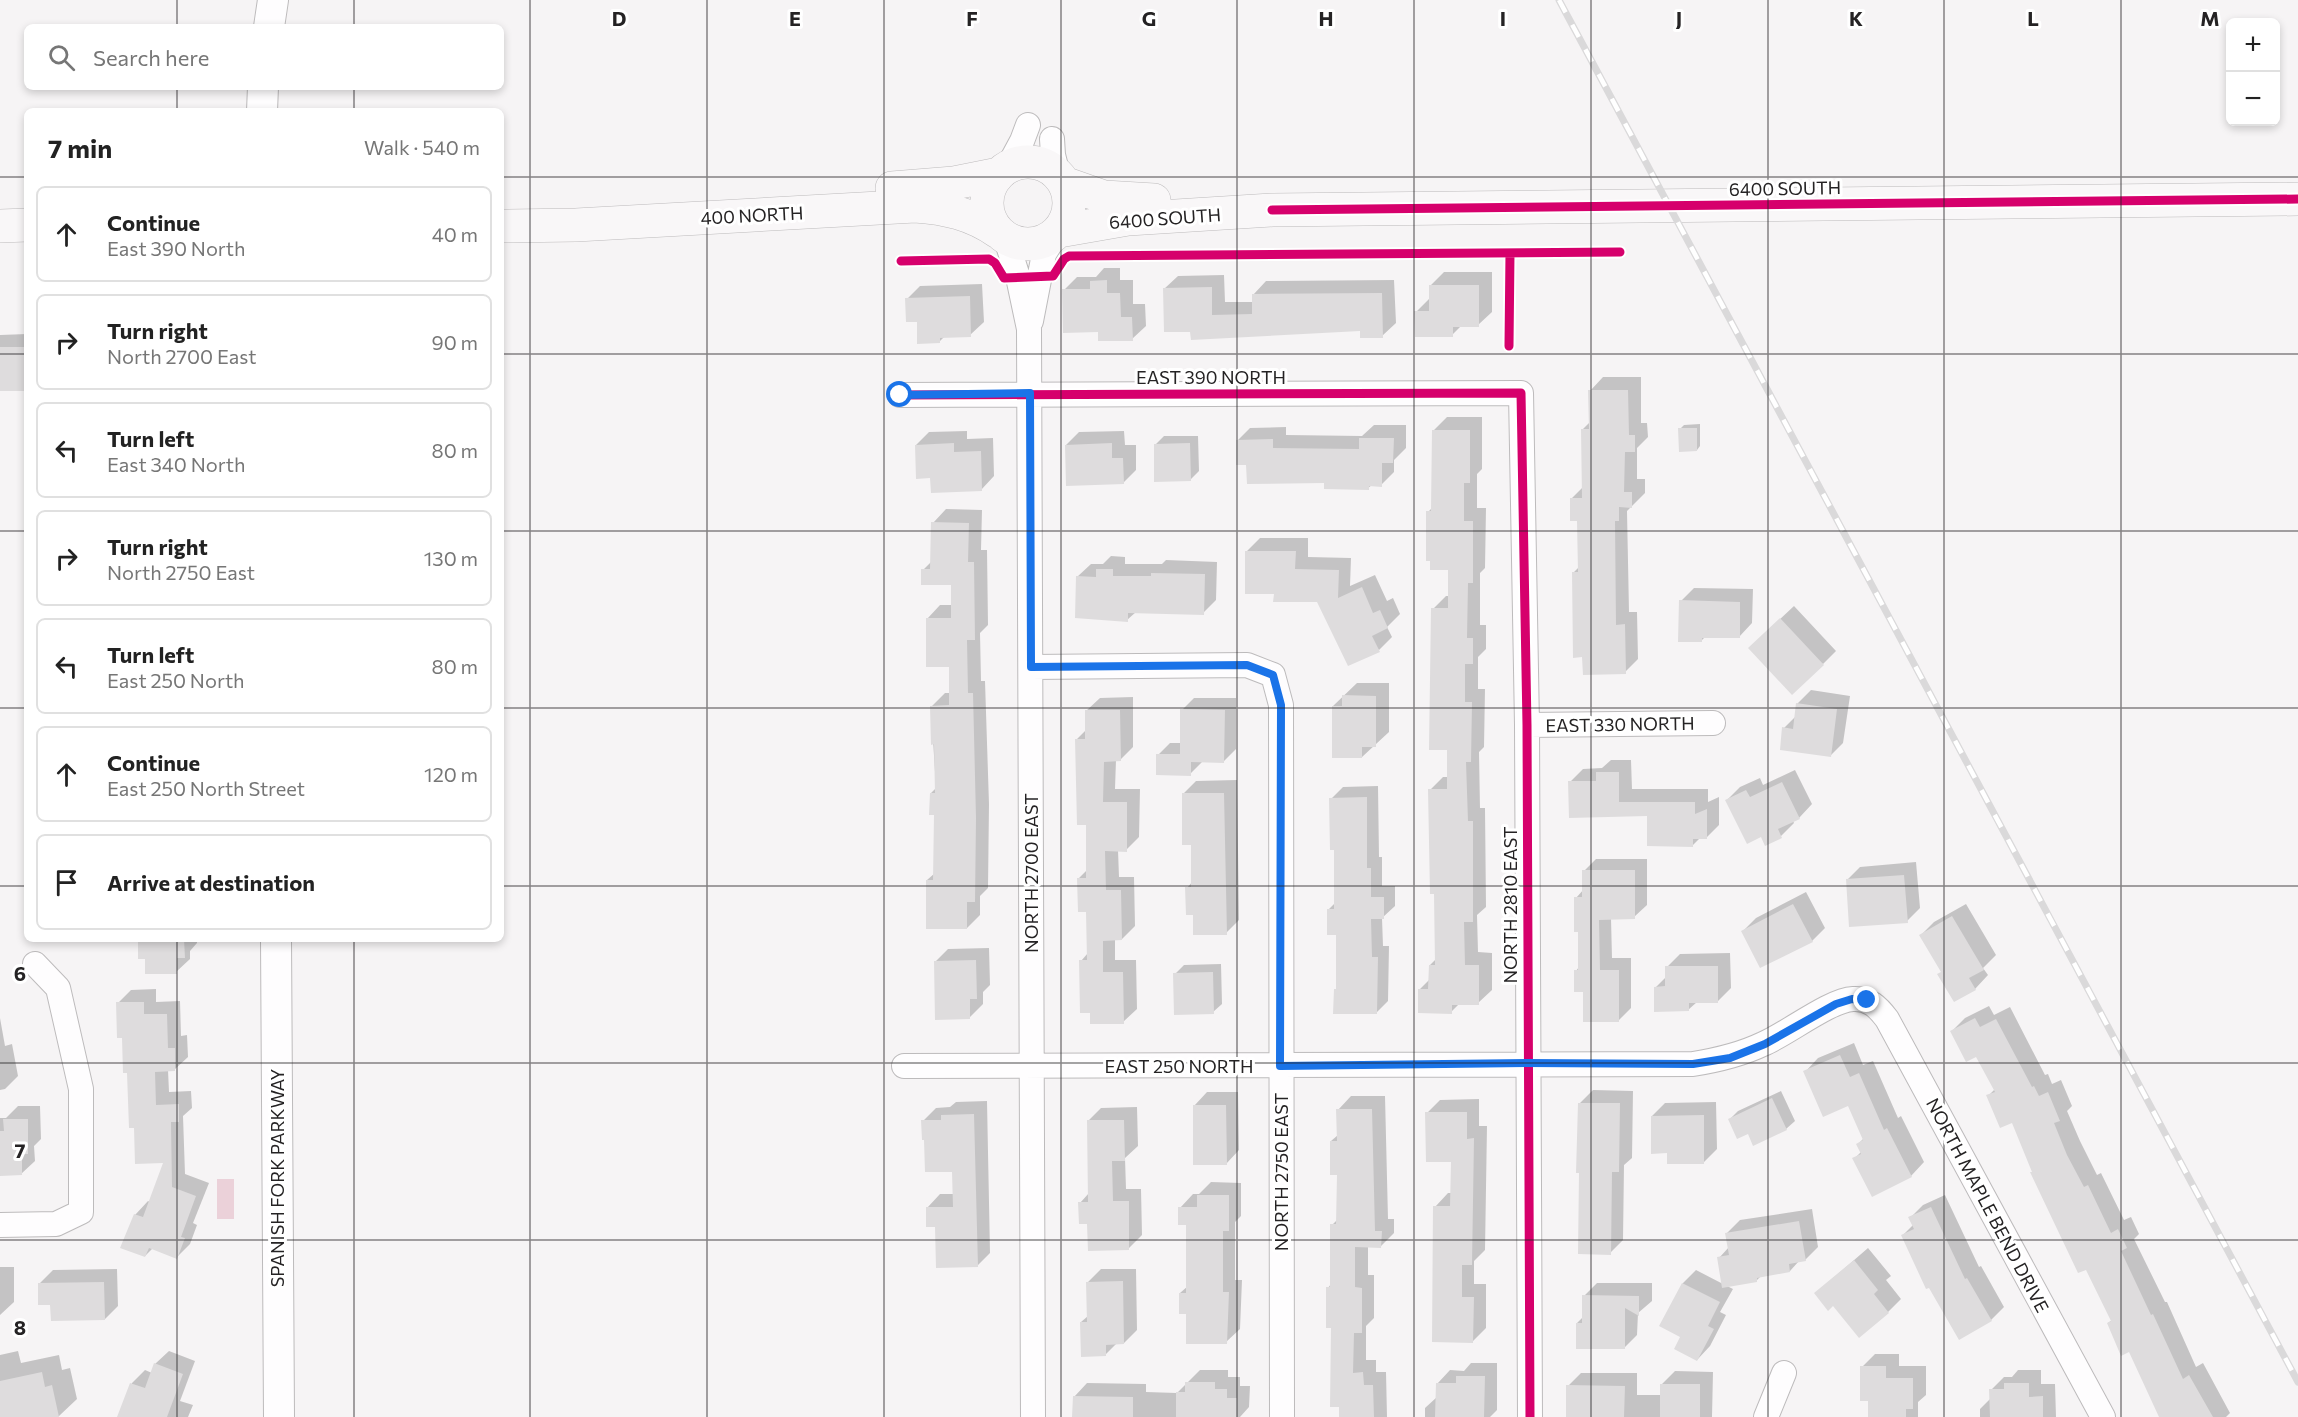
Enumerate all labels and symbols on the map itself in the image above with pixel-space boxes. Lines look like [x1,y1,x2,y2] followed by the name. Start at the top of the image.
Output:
[612,6,626,30] text: D
[789,6,801,30] text: E
[966,6,978,30] text: F
[1142,6,1156,30] text: G
[1319,6,1334,30] text: H
[1500,6,1506,30] text: I
[1676,6,1682,30] text: J
[1849,6,1863,30] text: K
[2027,6,2039,30] text: L
[2200,6,2220,30] text: M
[1729,176,1841,200] street label: 6400 SOUTH
[700,201,804,229] street label: 400 NORTH
[1108,203,1222,233] street label: 6400 SOUTH
[1136,366,1286,388] street label: EAST 390 NORTH
[886,381,912,407] route start
[1545,712,1695,736] street label: EAST 330 NORTH
[1020,793,1042,953] street label: NORTH 2700 EAST
[1499,826,1521,984] street label: NORTH 2810 EAST
[14,961,26,985] text: 6
[1853,986,1879,1012] route end
[1105,1055,1253,1077] street label: EAST 250 NORTH
[266,1068,288,1287] street label: SPANISH FORK PARKWAY
[1270,1093,1292,1251] street label: NORTH 2750 EAST
[1922,1094,2054,1316] street label: NORTH MAPLE BEND DRIVE
[15,1138,26,1162] text: 7
[14,1315,26,1339] text: 8

